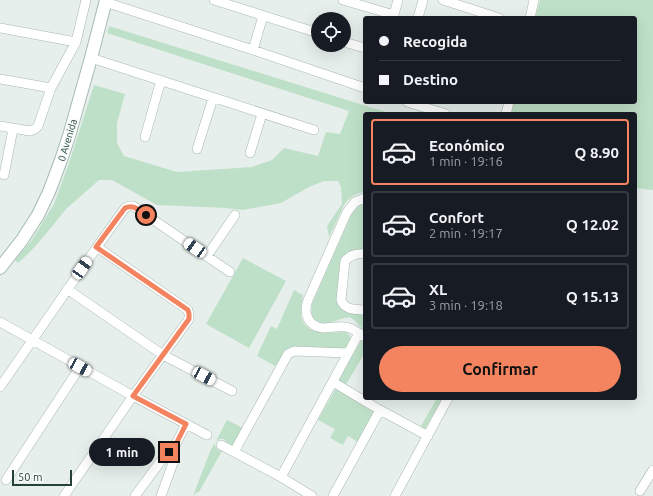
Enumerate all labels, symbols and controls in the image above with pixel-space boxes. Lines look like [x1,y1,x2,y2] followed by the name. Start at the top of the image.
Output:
[311,12,351,52] map controls
[311,12,351,52] button: locate
[403,33,467,50] text: Recogida
[403,71,458,88] text: Destino
[56,118,79,163] street label: 0 Avenida
[381,134,417,170] icon: car
[429,137,505,154] text: Económico
[575,144,619,161] text: Q 8.90
[429,154,503,168] text: 1 min · 19:16
[137,206,155,224] route start
[381,206,417,242] icon: car
[429,209,484,226] text: Confort
[566,216,619,233] text: Q 12.02
[429,226,503,240] text: 2 min · 19:17
[182,236,208,260] car
[70,255,94,281] car
[381,278,417,314] icon: car
[429,281,447,298] text: XL
[566,288,619,305] text: Q 15.13
[429,298,503,312] text: 3 min · 19:18
[379,346,621,392] button: Confirmar
[67,356,93,378] car
[191,365,217,387] car
[89,438,155,466] callout: 1 min
[160,443,178,461] route end
[106,445,138,459] text: 1 min
[12,468,72,487] scale bar
[18,471,42,483] text: 50 m

